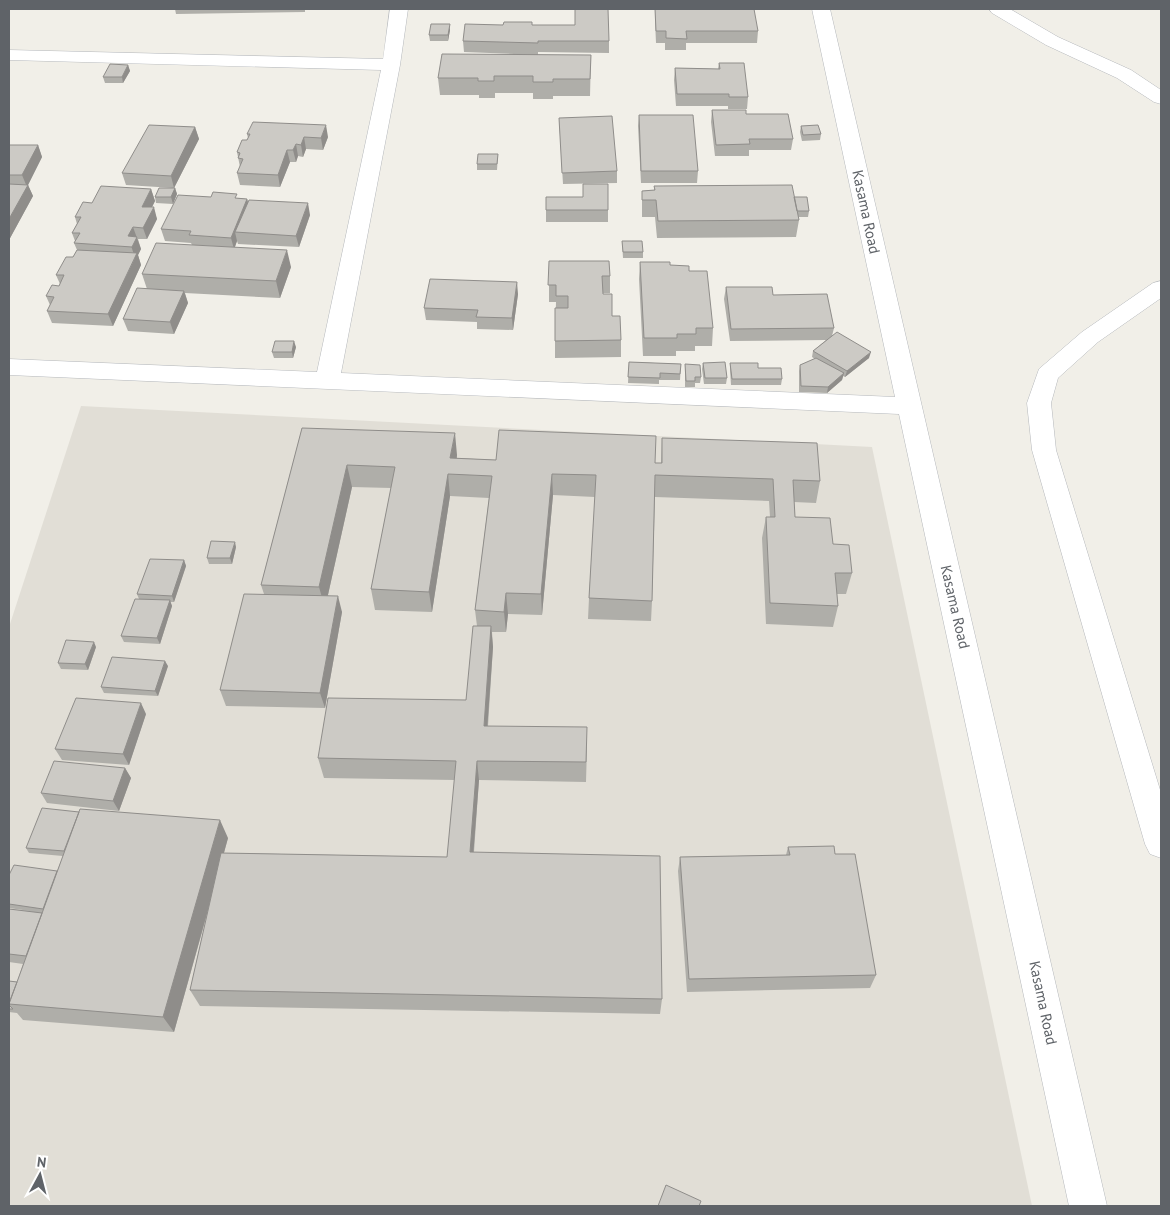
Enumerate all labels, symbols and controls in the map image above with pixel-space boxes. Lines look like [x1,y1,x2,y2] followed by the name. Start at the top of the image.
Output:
[848,168,885,256] street label: Kasama Road
[937,563,974,651] street label: Kasama Road
[1025,959,1062,1047] street label: Kasama Road
[15,1150,65,1200] north arrow
[36,1153,47,1172] text: N

